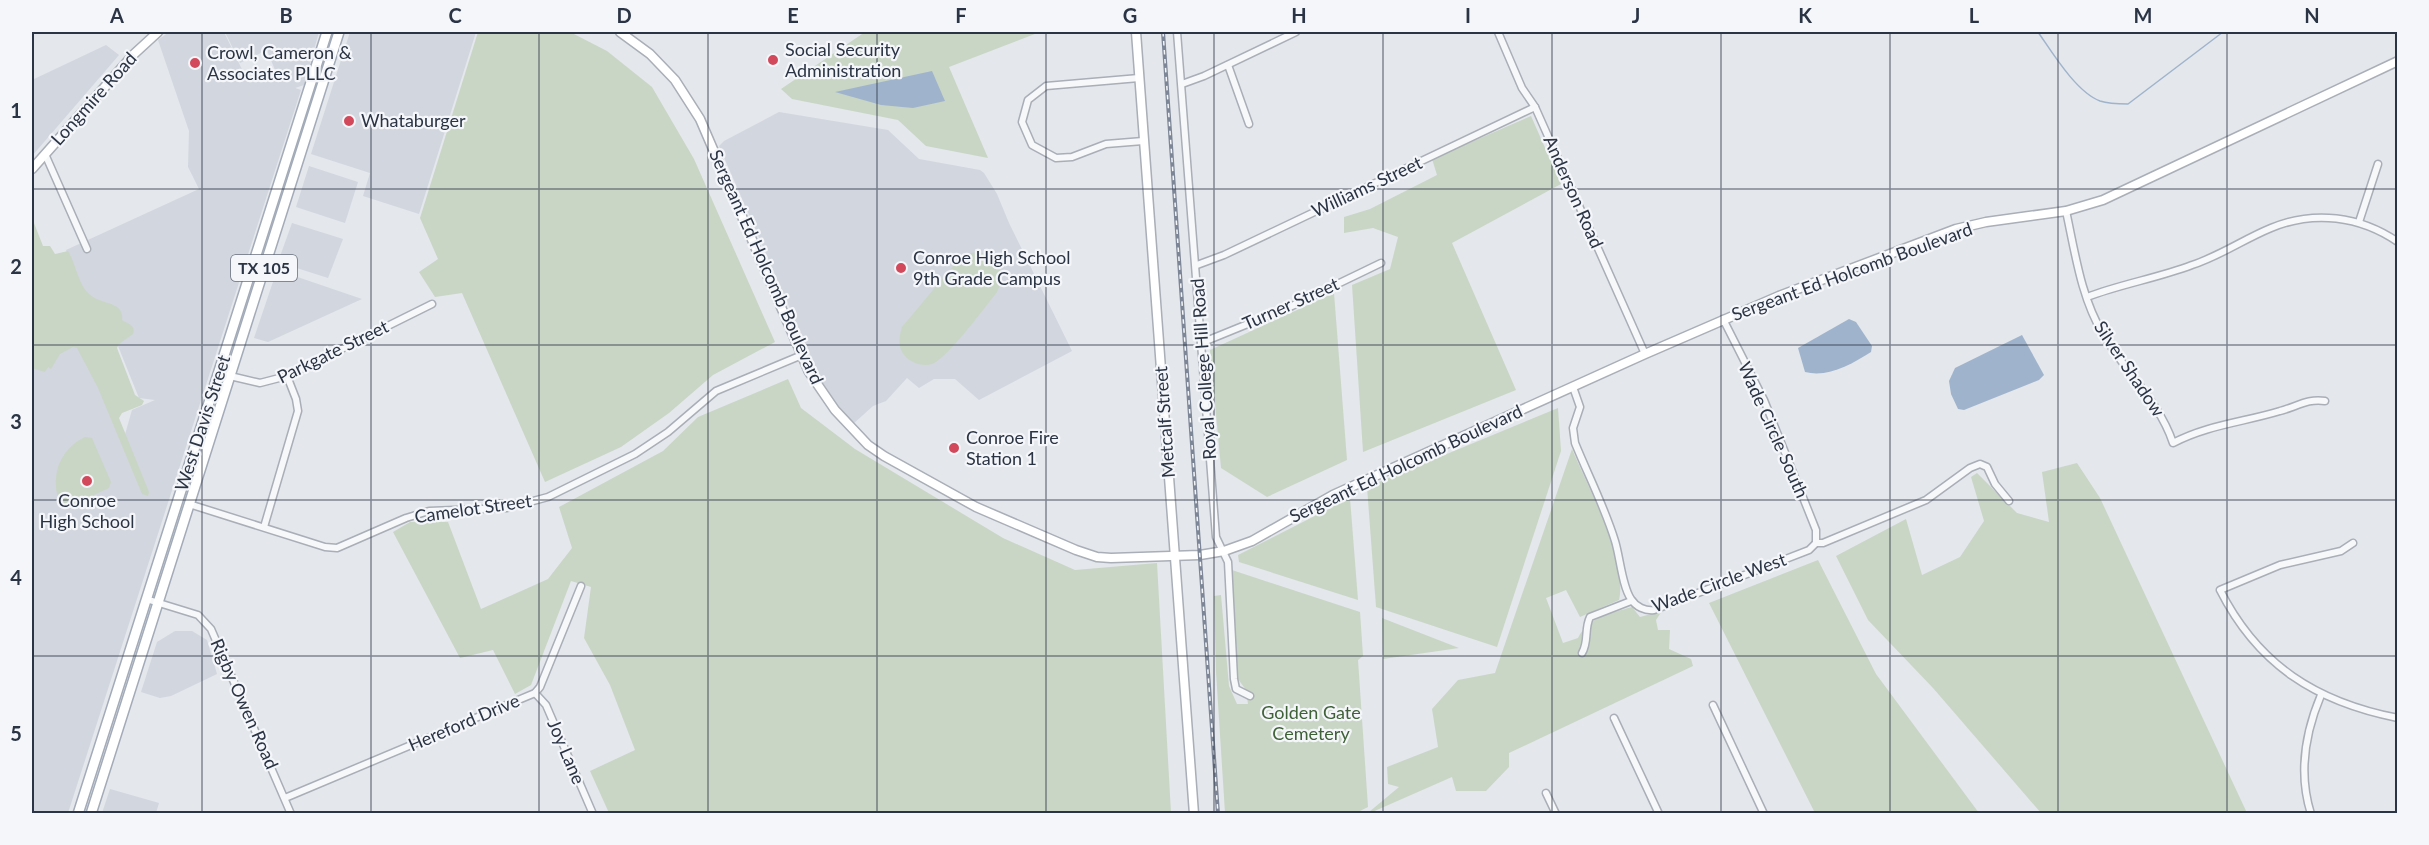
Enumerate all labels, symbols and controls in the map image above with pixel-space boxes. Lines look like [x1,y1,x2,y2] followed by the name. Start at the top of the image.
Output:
[109,3,124,27] text: A
[279,3,293,27] text: B
[448,3,462,27] text: C
[616,3,632,27] text: D
[787,3,799,27] text: E
[955,3,967,27] text: F
[1123,3,1137,27] text: G
[1291,3,1307,27] text: H
[1465,3,1471,27] text: I
[1632,3,1640,27] text: J
[1798,3,1812,27] text: K
[1969,3,1980,27] text: L
[2134,3,2152,27] text: M
[2304,3,2320,27] text: N
[785,38,901,81] place label: Social Security Administration
[207,41,352,84] place label: Crowl, Cameron & Associates PLLC
[46,47,141,149] street label: Longmire Road
[766,53,780,67] marker: Social Security Administration
[188,56,202,70] marker: Crowl, Cameron & Associates PLLC
[10,98,22,122] text: 1
[361,109,466,131] place label: Whataburger
[342,114,356,128] marker: Whataburger
[1539,132,1609,251] street label: Anderson Road
[705,146,829,387] street label: Sergeant Ed Holcomb Boulevard
[1308,151,1426,221] street label: Williams Street
[1728,217,1975,325] street label: Sergeant Ed Holcomb Boulevard
[913,246,1071,289] place label: Conroe High School 9th Grade Campus
[10,254,22,278] text: 2
[231,255,297,281] road number: TX 105
[894,261,908,275] marker: Conroe High School 9th Grade Campus
[1239,272,1343,334] street label: Turner Street
[1186,278,1220,461] street label: Royal College Hill Road
[273,314,392,388] street label: Parkgate Street
[2090,316,2170,420] street label: Silver Shadow
[170,351,235,493] street label: West Davis Street
[1734,358,1814,501] street label: Wade Circle South
[1149,365,1179,479] street label: Metcalf Street
[1286,399,1526,527] street label: Sergeant Ed Holcomb Boulevard
[10,409,22,433] text: 3
[966,426,1059,469] place label: Conroe Fire Station 1
[947,441,961,455] marker: Conroe Fire Station 1
[80,474,94,488] marker: Conroe High School
[40,489,134,532] place label: Conroe High School
[413,489,533,527] street label: Camelot Street
[1648,547,1789,617] street label: Wade Circle West
[10,565,22,589] text: 4
[206,635,284,772] street label: Rigby Owen Road
[405,689,522,755] street label: Hereford Drive
[1261,701,1361,744] park label: Golden Gate Cemetery
[543,716,590,787] street label: Joy Lane
[10,721,22,745] text: 5

